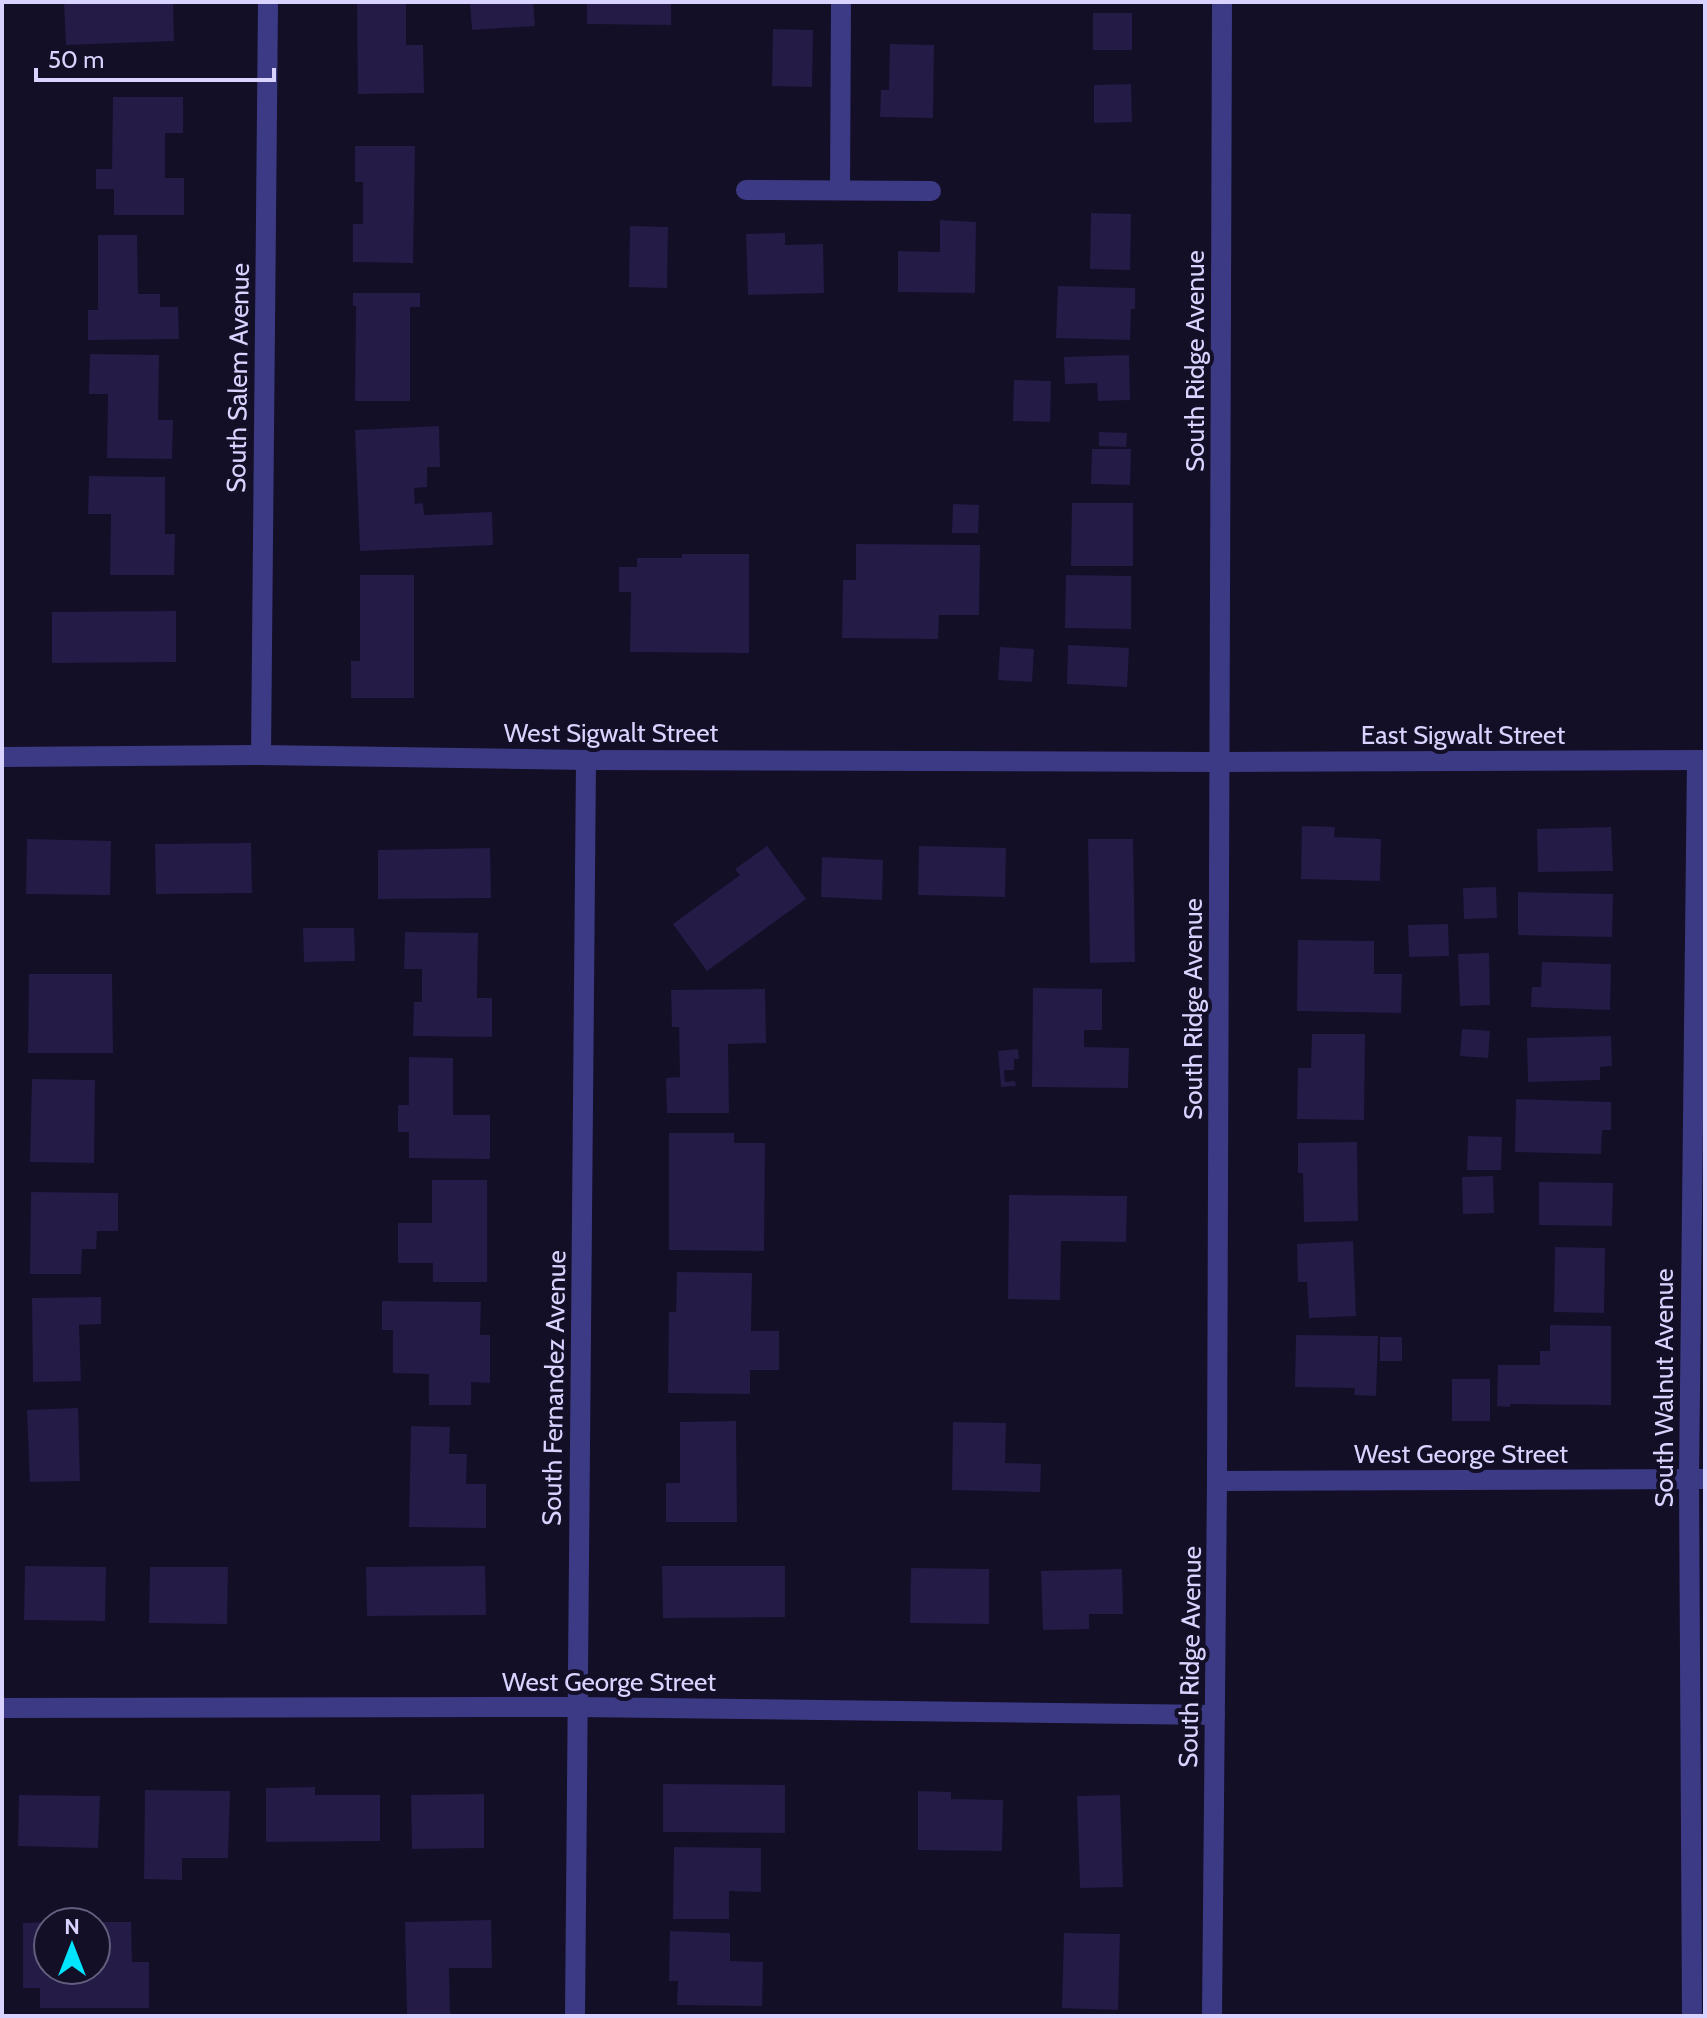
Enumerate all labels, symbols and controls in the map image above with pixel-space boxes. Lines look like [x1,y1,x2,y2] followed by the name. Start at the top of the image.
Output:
[36,32,274,82] scale bar
[48,45,104,74] text: 50 m
[1179,250,1211,472] street label: South Ridge Avenue
[220,263,256,493] street label: South Salem Avenue
[504,717,718,749] street label: West Sigwalt Street
[1361,719,1565,751] street label: East Sigwalt Street
[1177,898,1209,1120] street label: South Ridge Avenue
[536,1250,572,1526] street label: South Fernandez Avenue
[1648,1268,1680,1508] street label: South Walnut Avenue
[1354,1438,1568,1470] street label: West George Street
[1172,1546,1208,1768] street label: South Ridge Avenue
[502,1666,716,1698] street label: West George Street
[32,1906,112,1986] north arrow
[64,1913,80,1940] text: N

